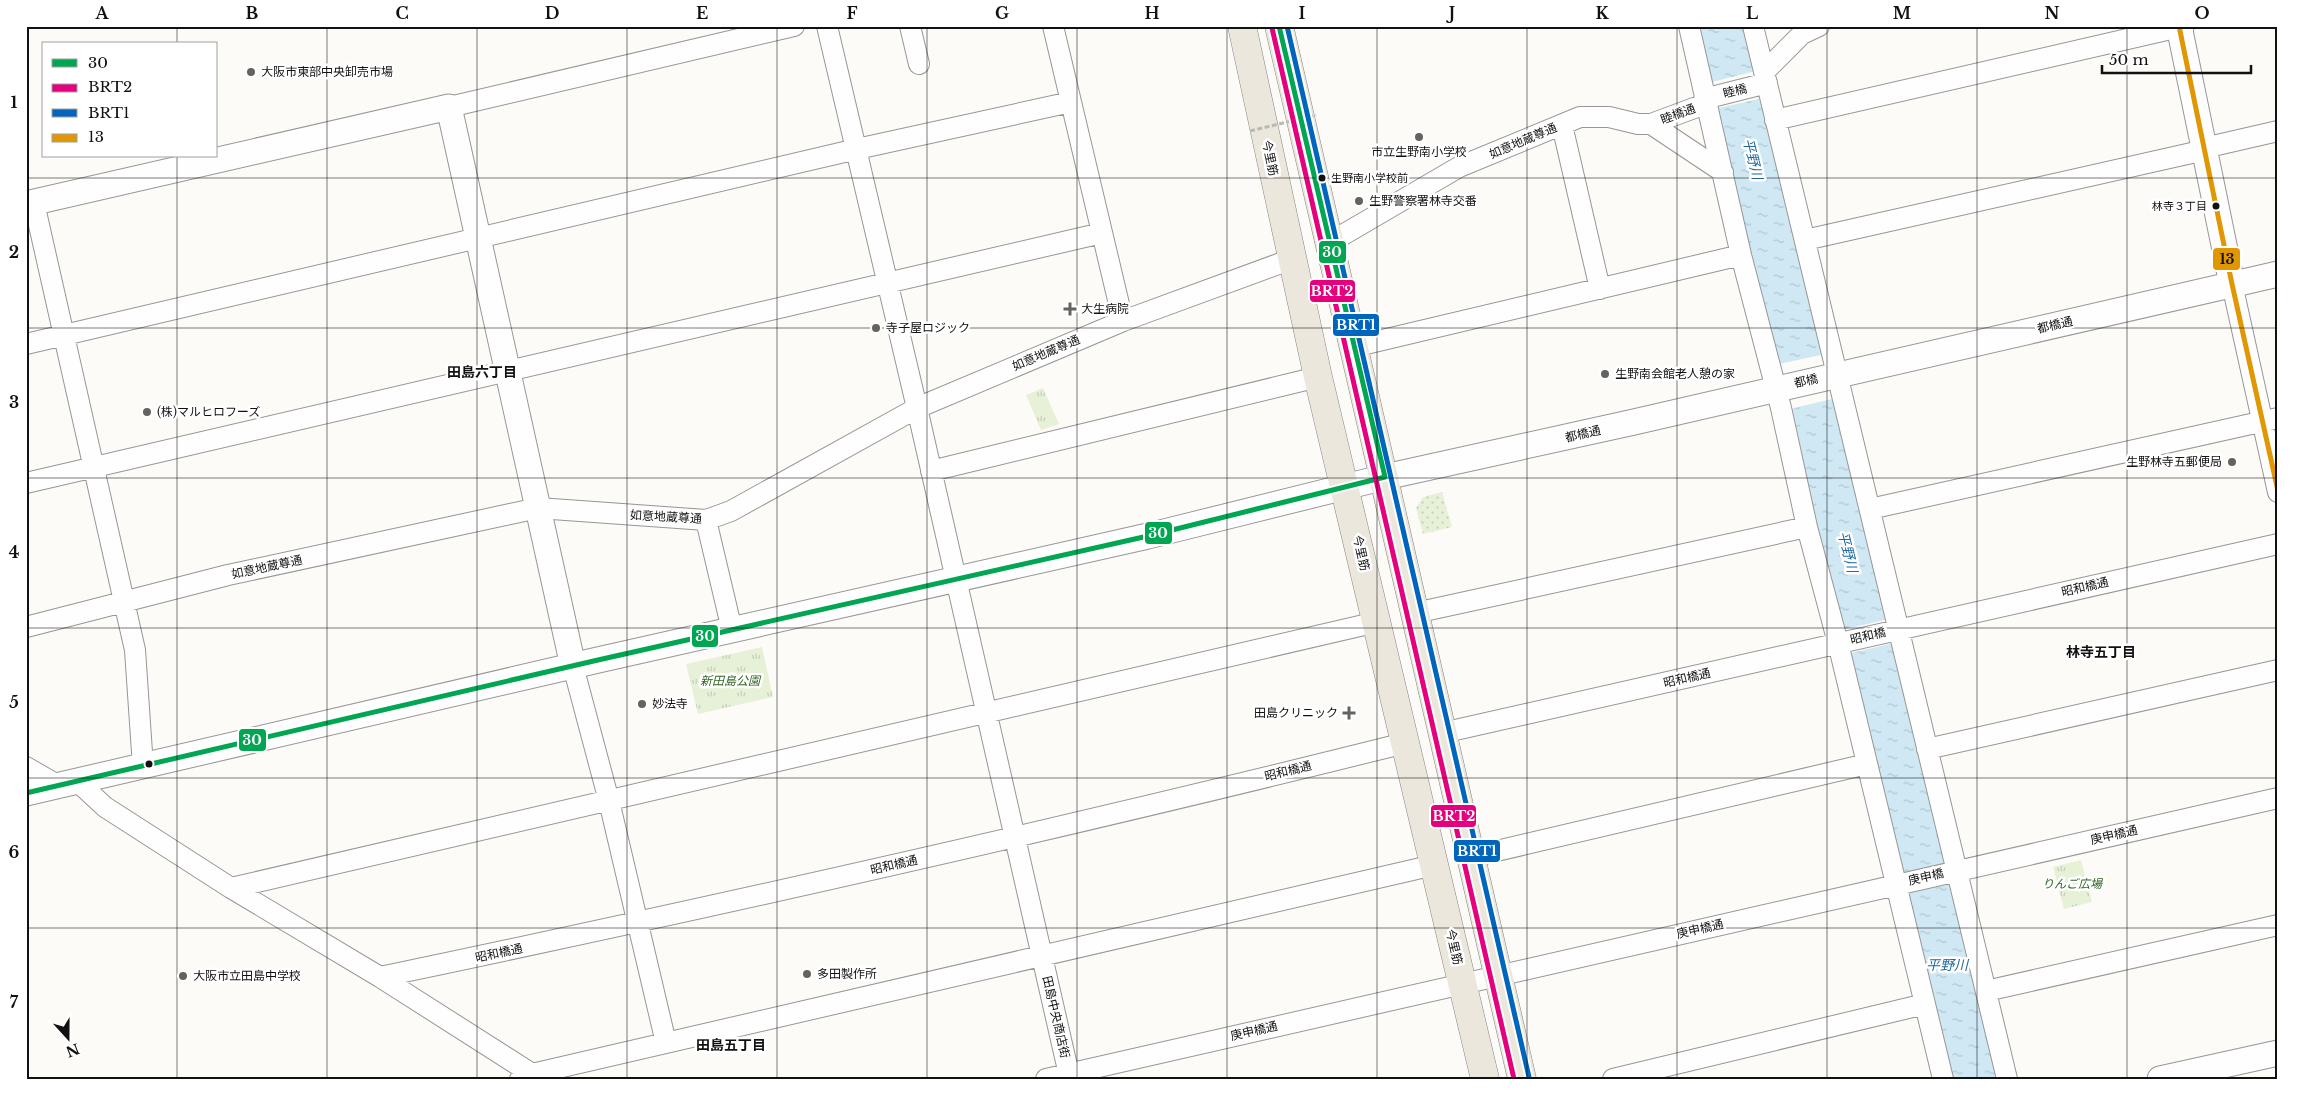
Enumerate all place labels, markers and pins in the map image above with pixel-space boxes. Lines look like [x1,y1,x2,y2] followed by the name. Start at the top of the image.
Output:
[261,64,393,79] place label: 大阪市東部中央卸売市場
[245,66,257,78] marker: 大阪市東部中央卸売市場
[1413,131,1425,143] marker: 市立生野南小学校
[1371,144,1467,159] place label: 市立生野南小学校
[1331,171,1408,185] place label: 生野南小学校前
[1317,173,1327,183] marker: 生野南小学校前
[1369,193,1477,208] place label: 生野警察署林寺交番
[1353,195,1365,207] marker: 生野警察署林寺交番
[2152,199,2207,213] place label: 林寺３丁目
[2211,201,2221,211] marker: 林寺３丁目
[1081,301,1129,316] place label: 大生病院
[1063,302,1077,316] marker: 大生病院
[886,320,970,335] place label: 寺子屋ロジック
[870,322,882,334] marker: 寺子屋ロジック
[1615,366,1735,381] place label: 生野南会館老人憩の家
[1599,368,1611,380] marker: 生野南会館老人憩の家
[157,404,260,419] place label: (株)マルヒロフーズ
[141,406,153,418] marker: (株)マルヒロフーズ
[2126,454,2222,469] place label: 生野林寺五郵便局
[2226,456,2238,468] marker: 生野林寺五郵便局
[652,696,688,711] place label: 妙法寺
[636,698,648,710] marker: 妙法寺
[1254,705,1338,720] place label: 田島クリニック
[1342,706,1356,720] marker: 田島クリニック
[144,759,154,769] unlabelled marker
[817,966,877,981] place label: 多田製作所
[193,968,301,983] place label: 大阪市立田島中学校
[801,968,813,980] marker: 多田製作所
[177,970,189,982] marker: 大阪市立田島中学校

